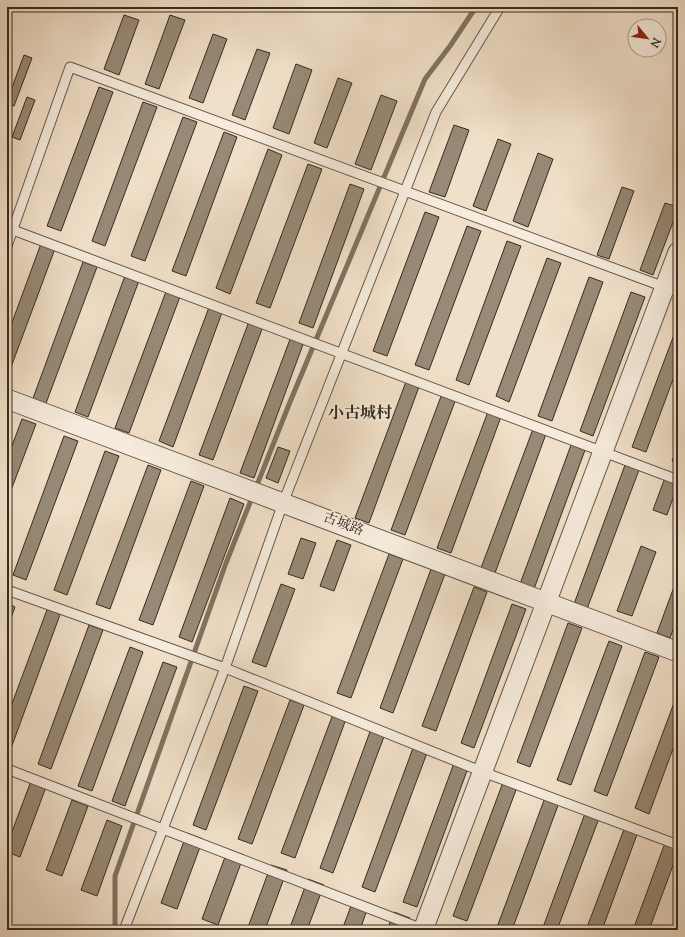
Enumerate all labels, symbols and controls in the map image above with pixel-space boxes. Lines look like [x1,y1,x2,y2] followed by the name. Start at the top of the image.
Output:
[627,18,667,58] north arrow
[646,34,664,50] text: N
[328,403,392,426] district label: 小古城村
[320,508,366,542] street label: 古城路

